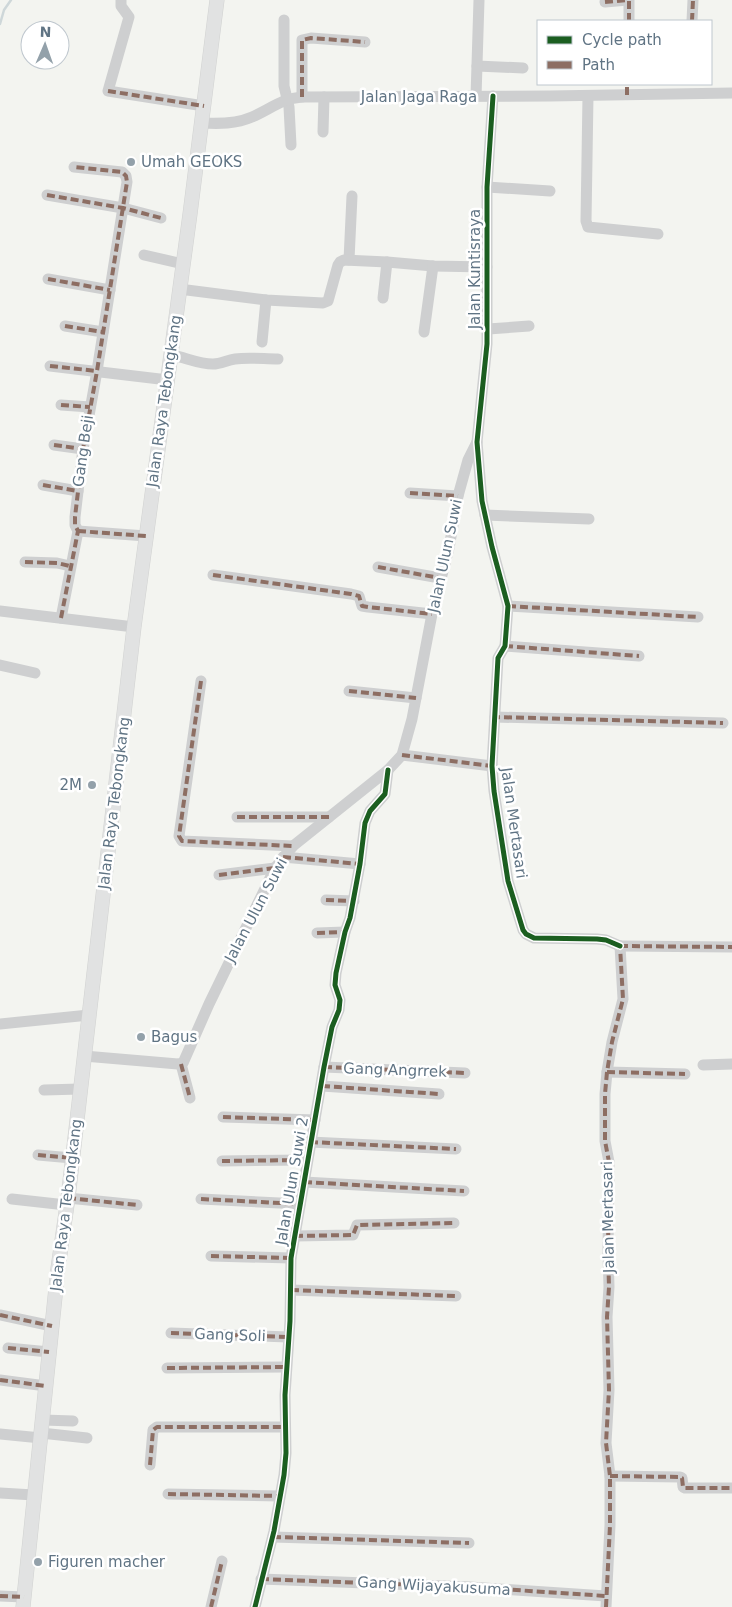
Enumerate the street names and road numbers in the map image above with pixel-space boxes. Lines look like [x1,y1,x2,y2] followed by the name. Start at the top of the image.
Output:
[360,88,477,106] street label: Jalan Jaga Raga
[466,209,484,330] street label: Jalan Kuntisraya
[143,314,185,489] street label: Jalan Raya Tebongkang
[69,414,97,488] street label: Gang Beji
[424,498,466,615] street label: Jalan Ulun Suwi
[94,716,134,891] street label: Jalan Raya Tebongkang
[497,765,531,880] street label: Jalan Mertasari
[220,855,291,966] street label: Jalan Ulun Suwi
[343,1059,447,1081] street label: Gang Angrrek
[272,1115,312,1248] street label: Jalan Ulun Suwi 2
[46,1118,86,1293] street label: Jalan Raya Tebongkang
[598,1161,618,1274] street label: Jalan Mertasari
[194,1325,266,1345] street label: Gang Soli
[357,1573,511,1599] street label: Gang Wijayakusuma

